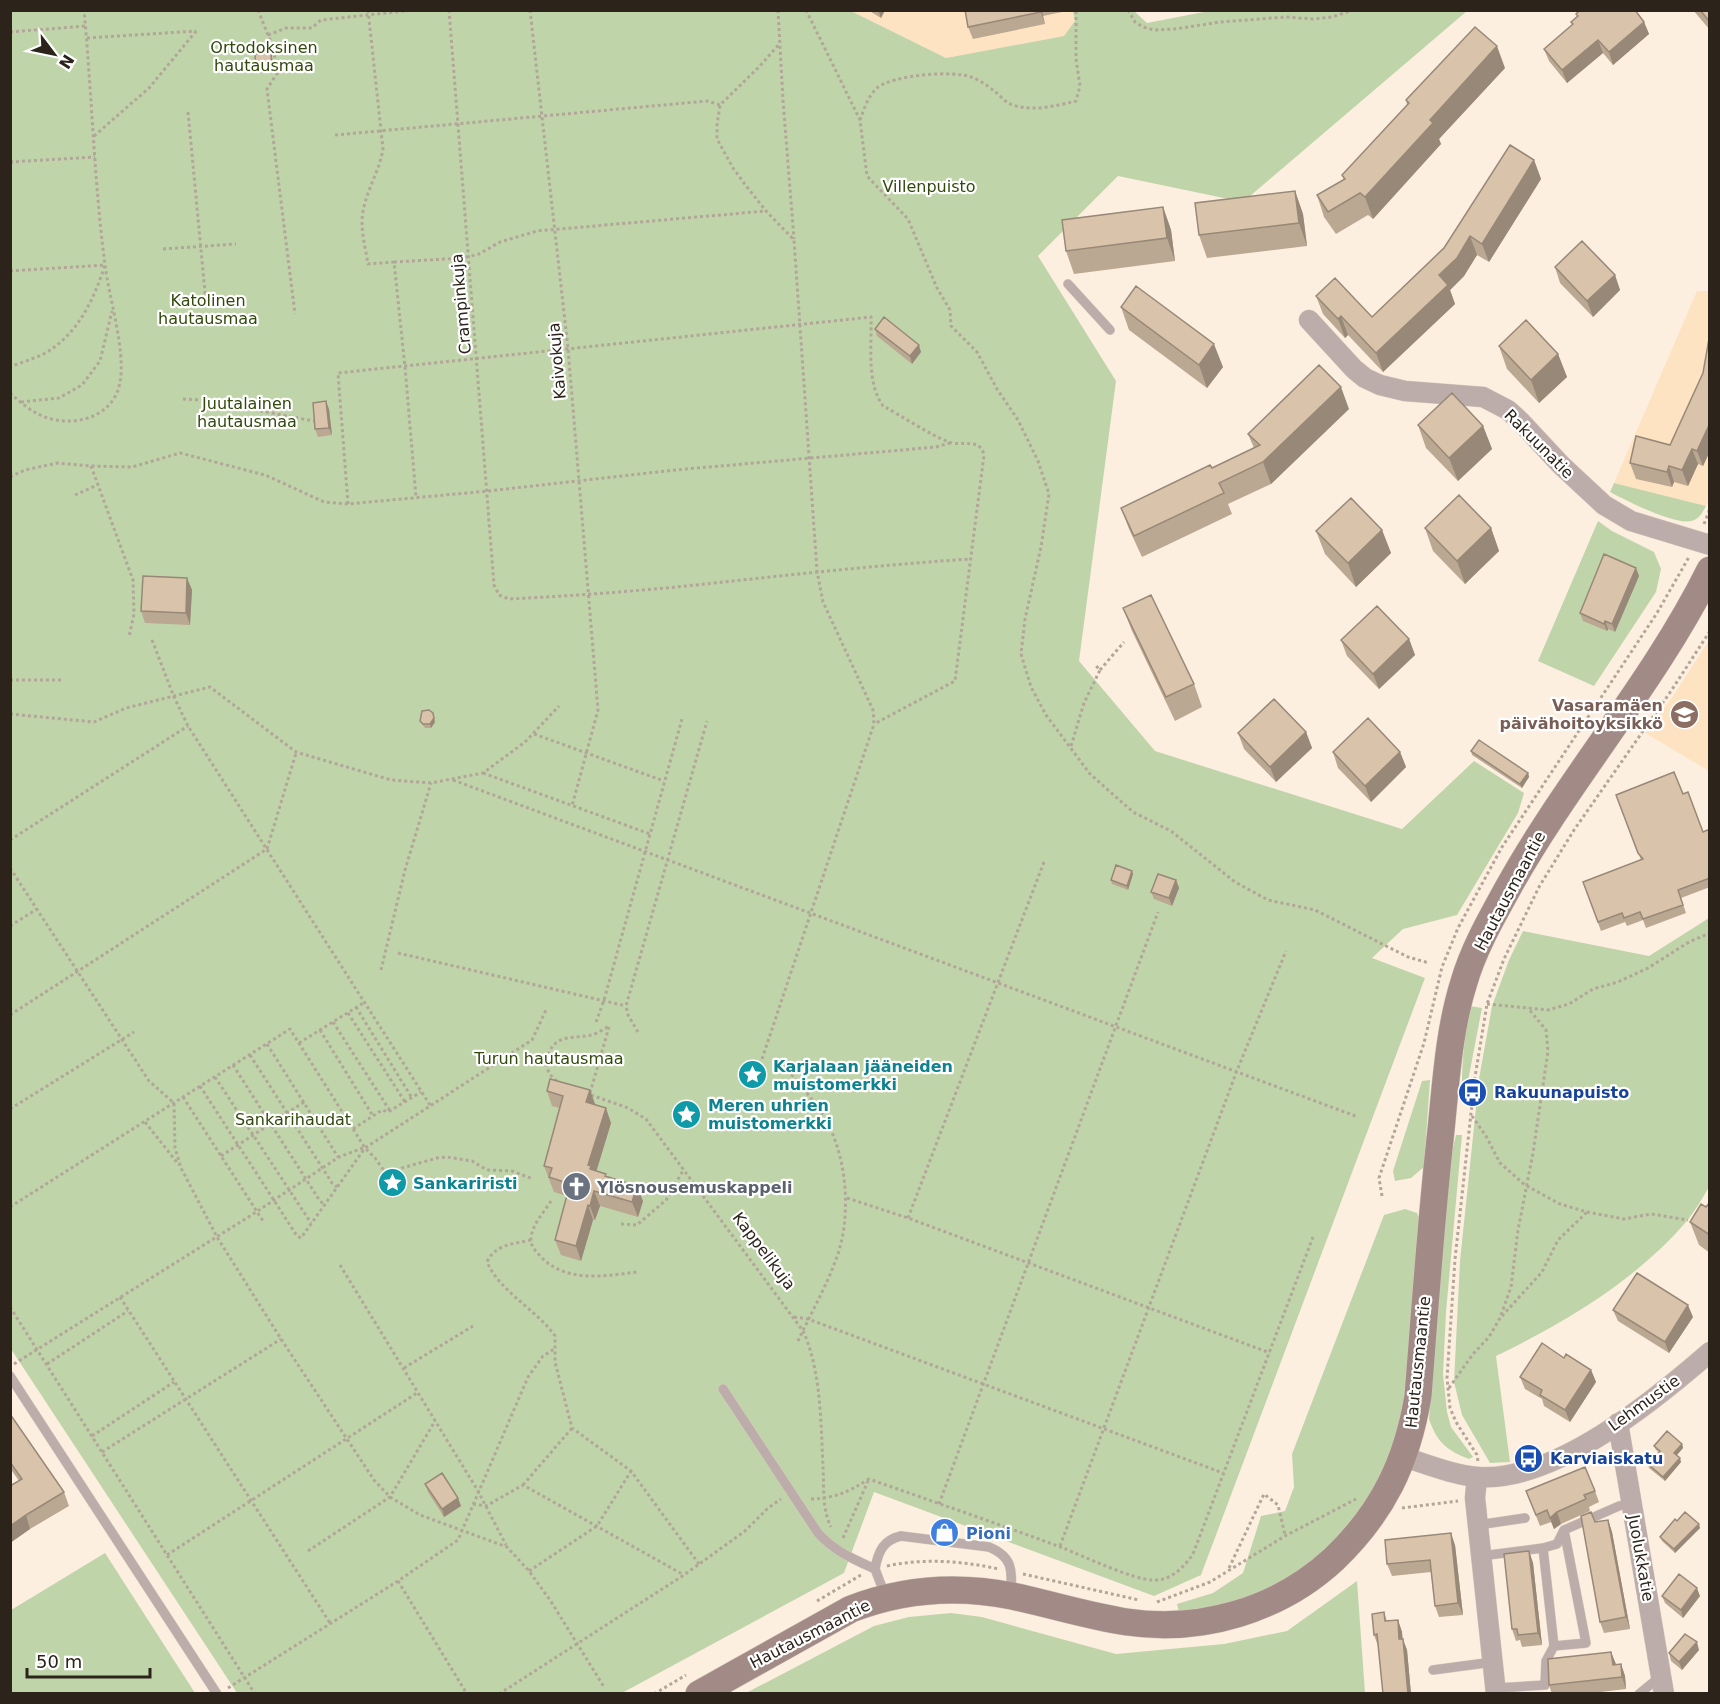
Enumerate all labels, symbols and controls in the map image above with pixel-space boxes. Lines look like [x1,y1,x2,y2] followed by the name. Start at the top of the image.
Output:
[24,24,84,84] north arrow
[210,38,318,75] park label: Ortodoksinen hautausmaa
[55,51,78,72] text: N
[882,177,976,196] park label: Villenpuisto
[447,253,475,355] street label: Crampinkuja
[158,291,258,328] park label: Katolinen hautausmaa
[544,322,570,400] street label: Kaivokuja
[197,394,297,431] park label: Juutalainen hautausmaa
[1500,405,1578,483] street label: Rakuunatie
[1500,696,1663,733] place label: Vasaramäen päivähoitoyksikkö
[1668,698,1700,730] school or university icon: Vasaramäen päivähoitoyksikkö
[1471,828,1549,954] street label: Hautausmaantie
[473,1049,624,1068] park label: Turun hautausmaa
[773,1057,953,1094] place label: Karjalaan jääneiden muistomerkki
[736,1059,768,1091] place icon: Karjalaan jääneiden muistomerkki
[1457,1076,1489,1108] bus stop icon: Rakuunapuisto
[1494,1083,1629,1102] place label: Rakuunapuisto
[708,1096,832,1133] place label: Meren uhrien muistomerkki
[671,1098,703,1130] place icon: Meren uhrien muistomerkki
[235,1110,351,1129] park label: Sankarihaudat
[376,1167,408,1199] place icon: Sankariristi
[560,1171,592,1203] church icon: Ylösnousemuskappeli
[413,1174,518,1193] place label: Sankariristi
[596,1178,792,1197] place label: Ylösnousemuskappeli
[729,1208,799,1294] street label: Kappelikuja
[1402,1295,1434,1429] street label: Hautausmaantie
[1605,1371,1683,1435] street label: Lehmustie
[1513,1442,1545,1474] bus stop icon: Karviaiskatu
[1550,1449,1663,1468] place label: Karviaiskatu
[1624,1512,1658,1603] street label: Juolukkatie
[929,1517,961,1549] shop icon: Pioni
[966,1524,1011,1543] place label: Pioni
[747,1595,873,1673] street label: Hautausmaantie
[27,1641,150,1679] scale bar
[36,1651,82,1672] text: 50 m

